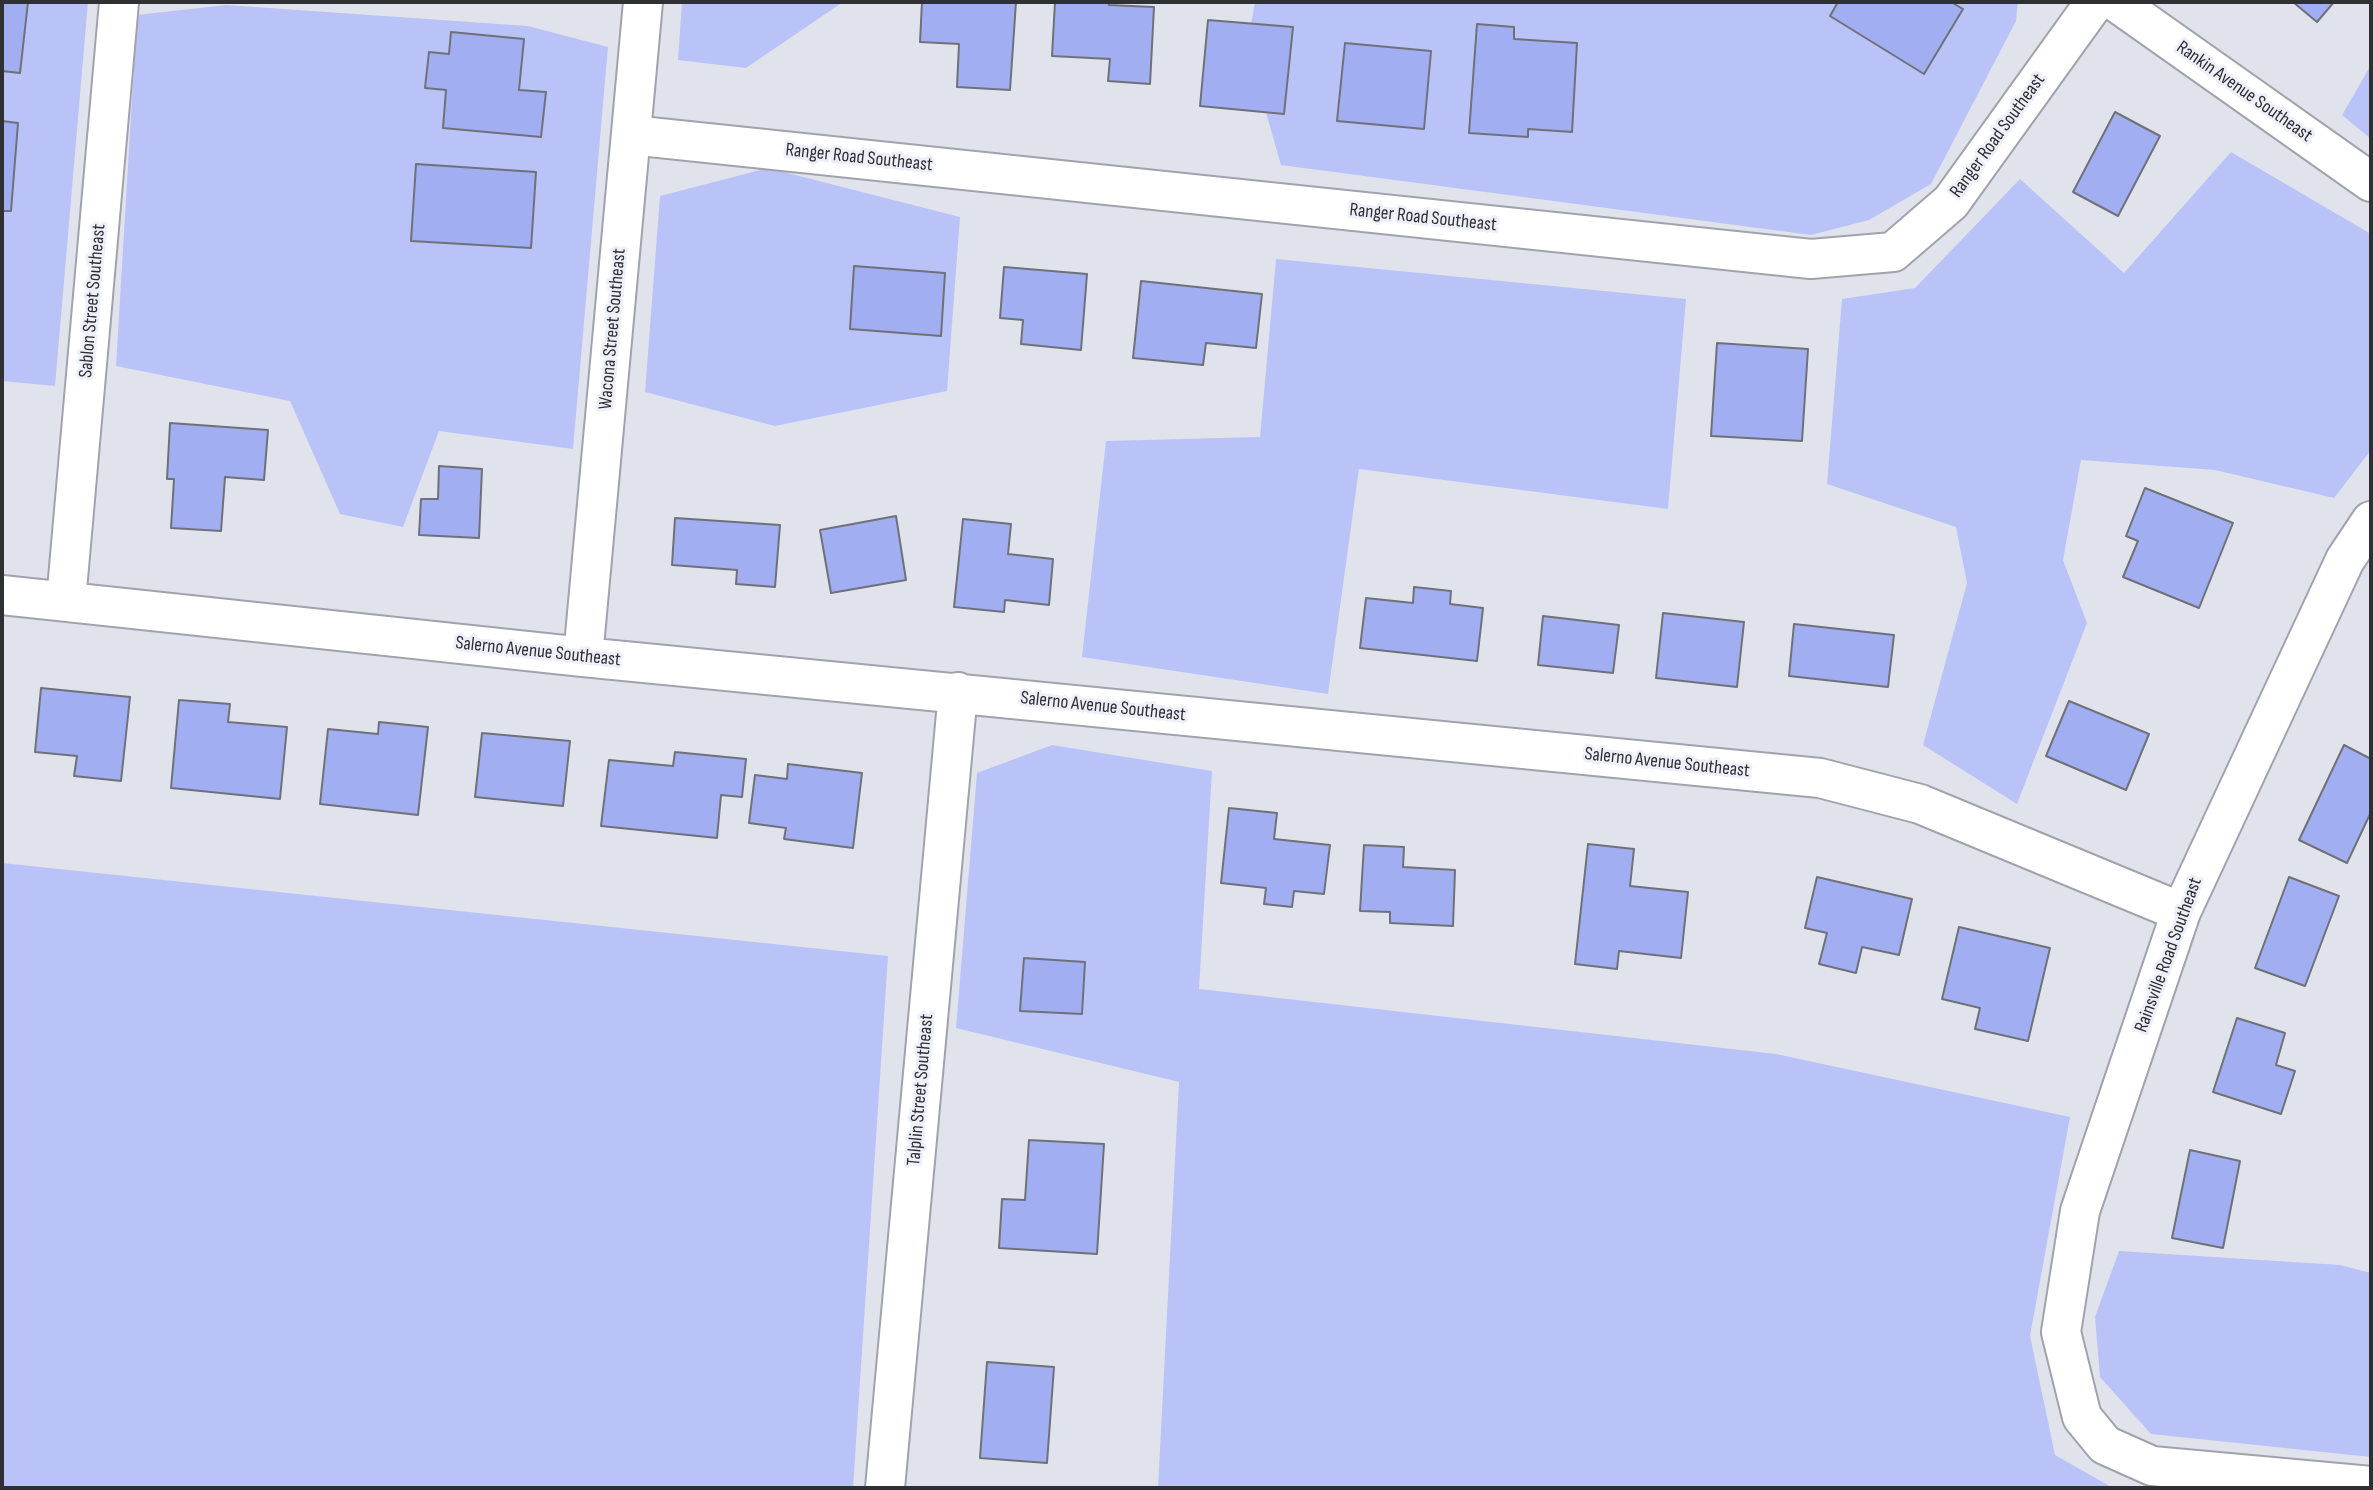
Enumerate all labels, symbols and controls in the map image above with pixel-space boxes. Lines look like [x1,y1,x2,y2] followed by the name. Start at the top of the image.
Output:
[2172,37,2316,147] street label: Rankin Avenue Southeast
[1945,70,2051,202] street label: Ranger Road Southeast
[784,139,934,177] street label: Ranger Road Southeast
[1348,199,1498,237] street label: Ranger Road Southeast
[75,223,111,379] street label: Sablon Street Southeast
[595,248,631,410] street label: Wacona Street Southeast
[454,632,622,672] street label: Salerno Avenue Southeast
[1019,687,1187,727] street label: Salerno Avenue Southeast
[1583,743,1751,783] street label: Salerno Avenue Southeast
[2130,875,2208,1035] street label: Rainsville Road Southeast
[903,1013,939,1167] street label: Talplin Street Southeast

